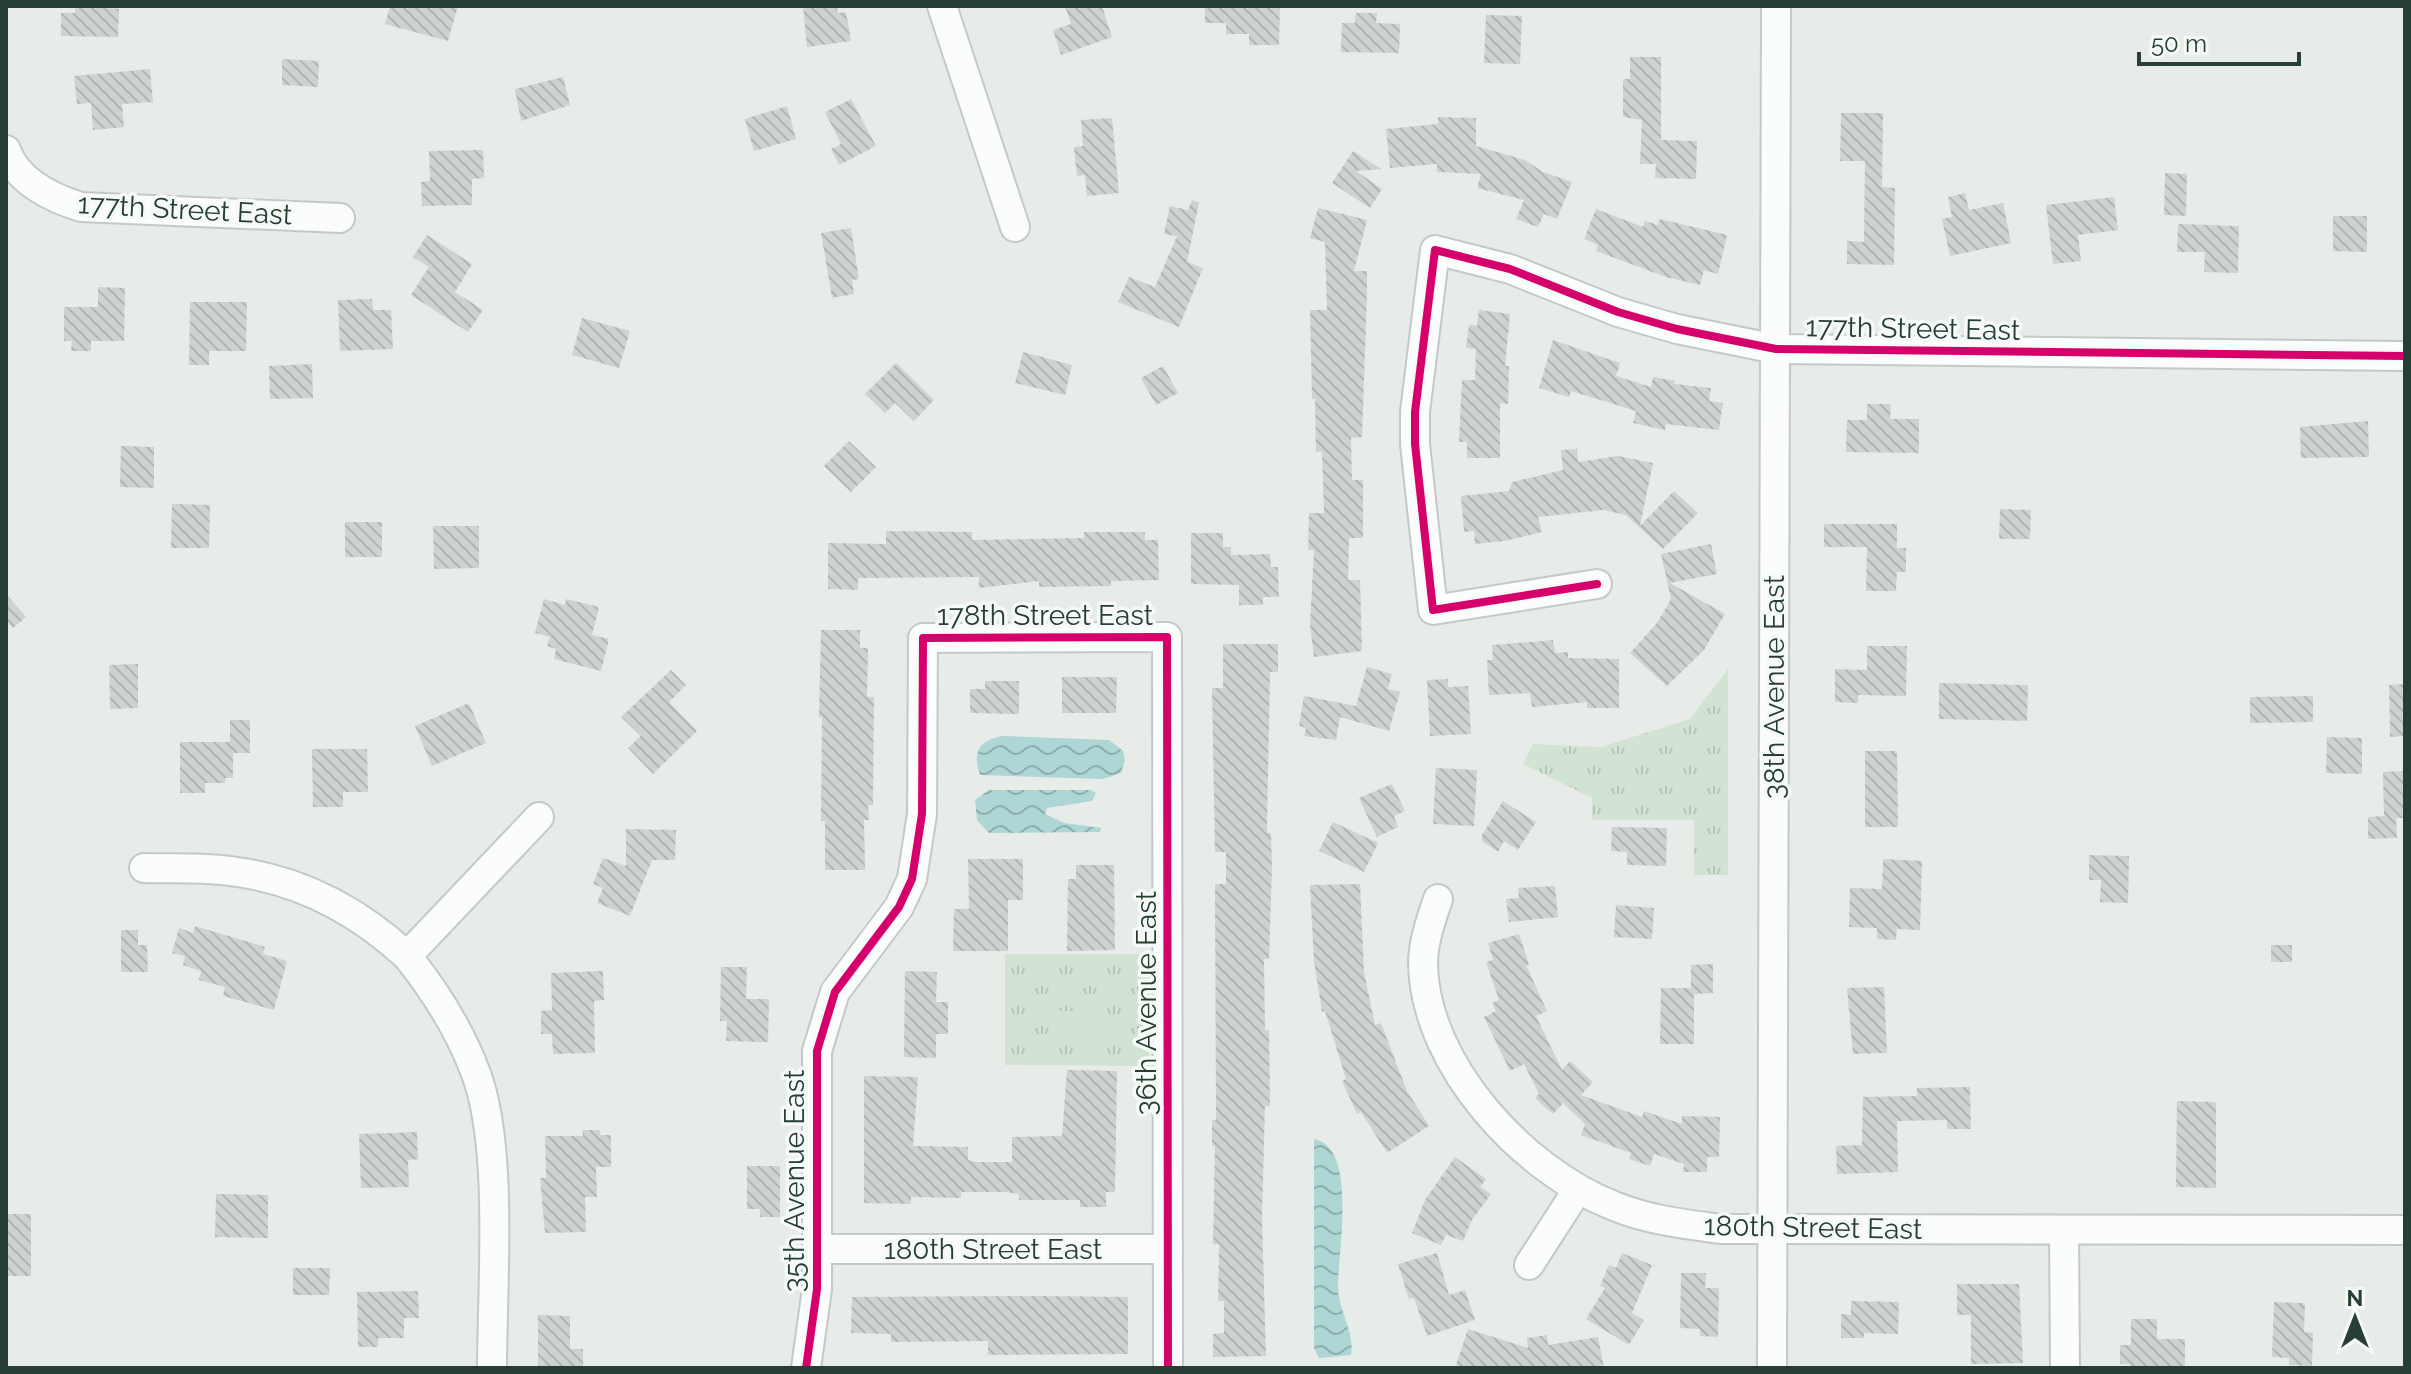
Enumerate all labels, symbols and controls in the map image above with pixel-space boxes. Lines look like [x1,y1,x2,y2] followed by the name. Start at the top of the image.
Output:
[2139,16,2299,66] scale bar
[2151,29,2207,58] text: 50 m
[77,187,294,232] street label: 177th Street East
[1805,310,2021,347] street label: 177th Street East
[1758,574,1791,799] street label: 38th Avenue East
[937,599,1154,632] street label: 178th Street East
[1130,890,1163,1115] street label: 36th Avenue East
[778,1069,811,1292] street label: 35th Avenue East
[1703,1209,1923,1246] street label: 180th Street East
[884,1233,1103,1266] street label: 180th Street East
[2315,1278,2395,1358] north arrow
[2347,1285,2363,1311] text: N

